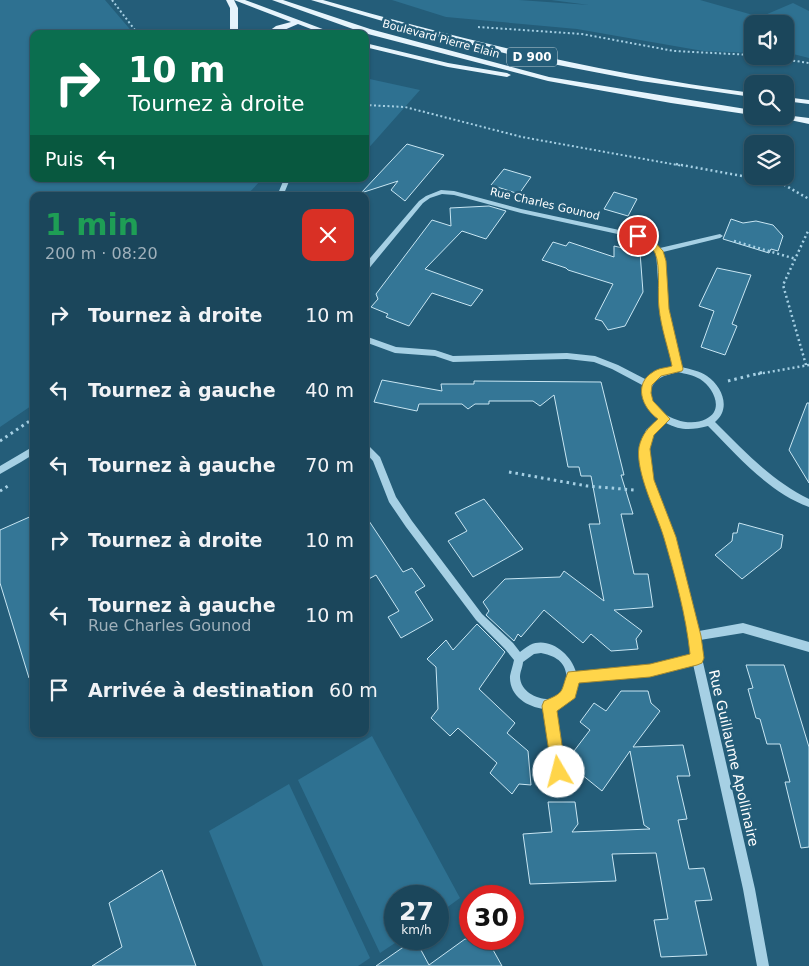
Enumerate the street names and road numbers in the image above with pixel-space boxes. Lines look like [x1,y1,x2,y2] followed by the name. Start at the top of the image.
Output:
[381,17,501,61] street label: Boulevard Pierre Elain
[507,48,557,66] road number: D 900
[489,185,601,223] street label: Rue Charles Gounod
[706,668,762,848] street label: Rue Guillaume Apollinaire

